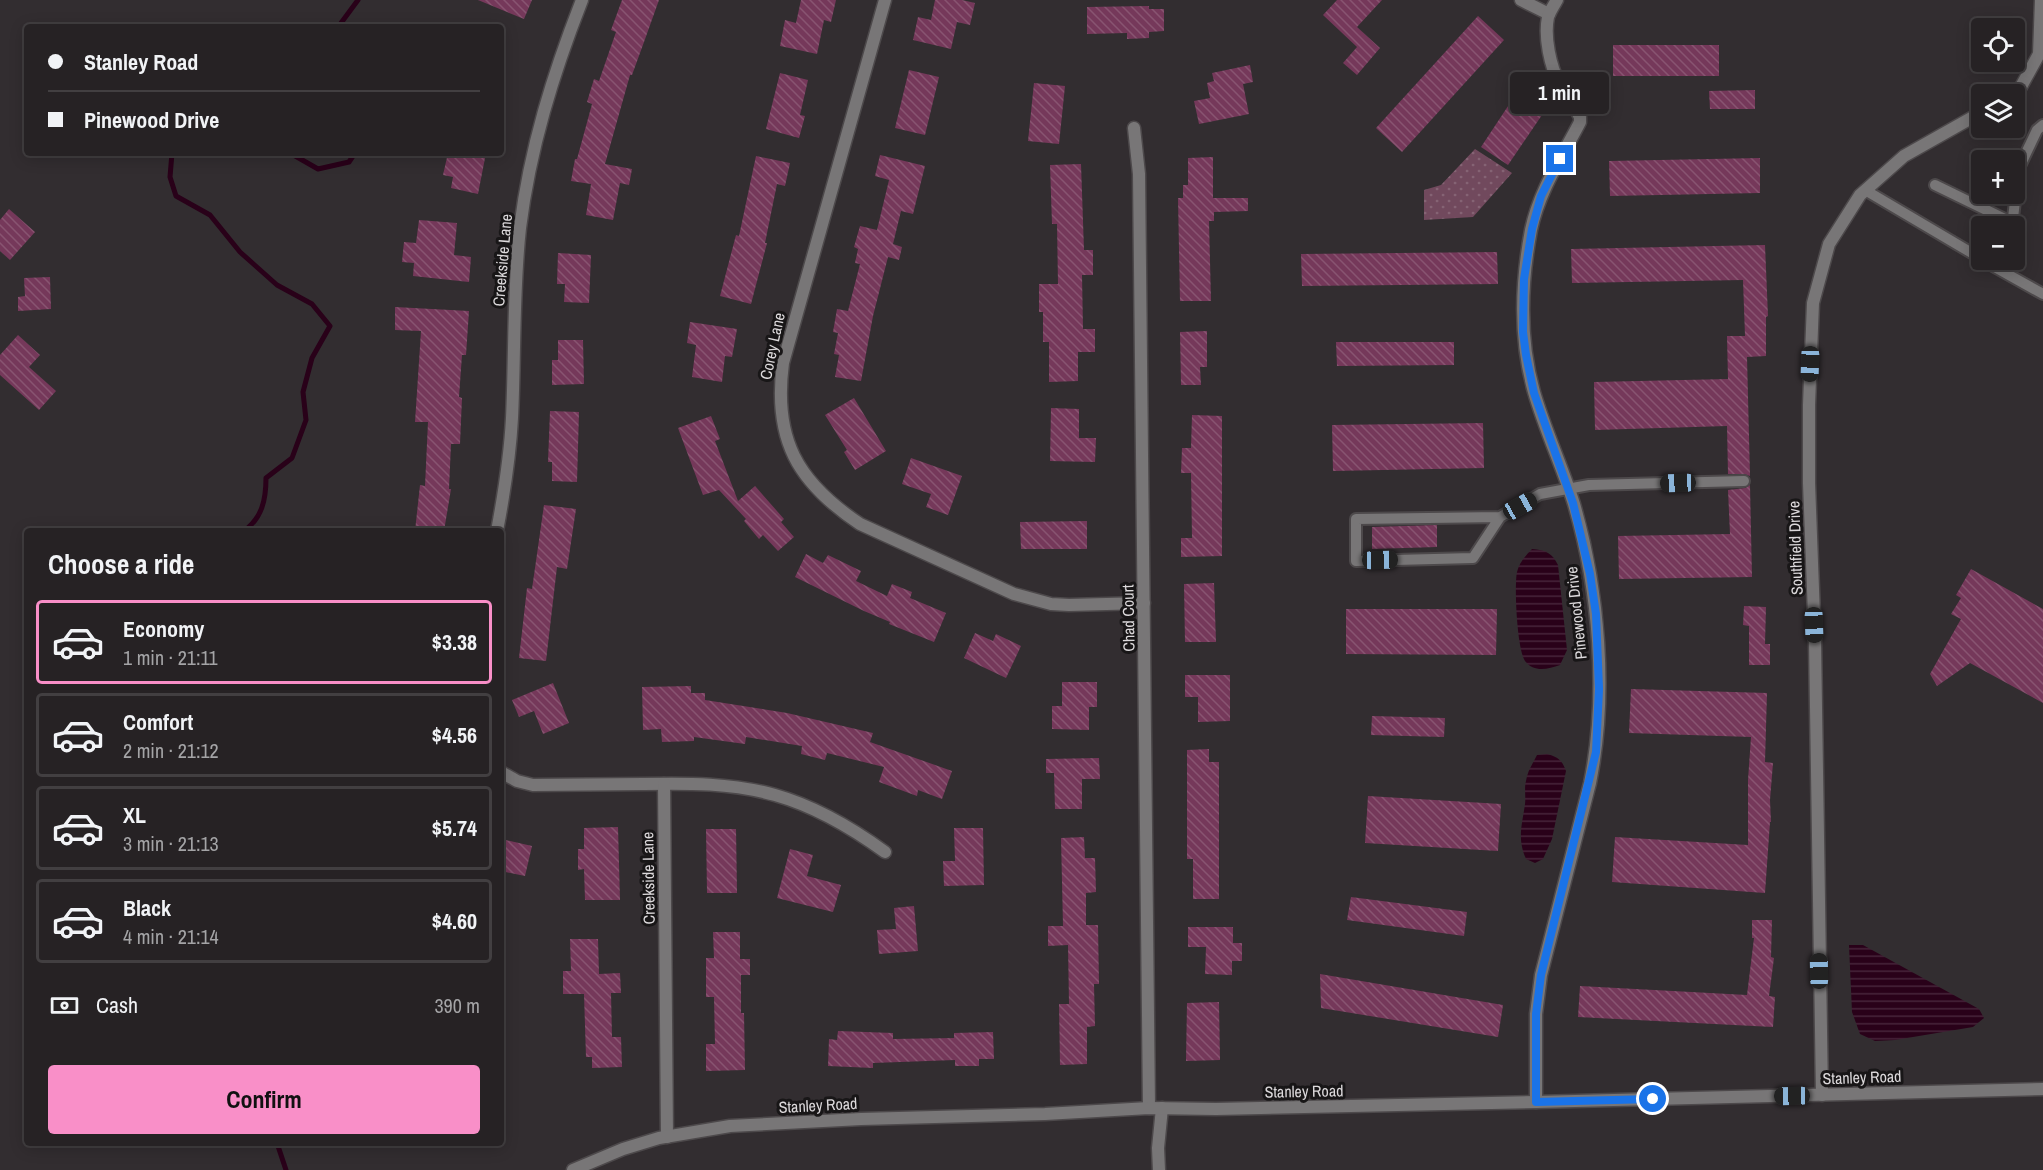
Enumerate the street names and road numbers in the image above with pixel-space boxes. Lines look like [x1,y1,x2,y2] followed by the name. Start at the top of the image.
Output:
[487,213,517,307] street label: Creekside Lane
[754,311,790,381] street label: Corey Lane
[1782,501,1808,595] street label: Southfield Drive
[1560,565,1592,661] street label: Pinewood Drive
[1116,584,1140,652] street label: Chad Court
[636,832,660,924] street label: Creekside Lane
[1822,1065,1902,1089] street label: Stanley Road
[1264,1079,1344,1103] street label: Stanley Road
[778,1092,858,1118] street label: Stanley Road

